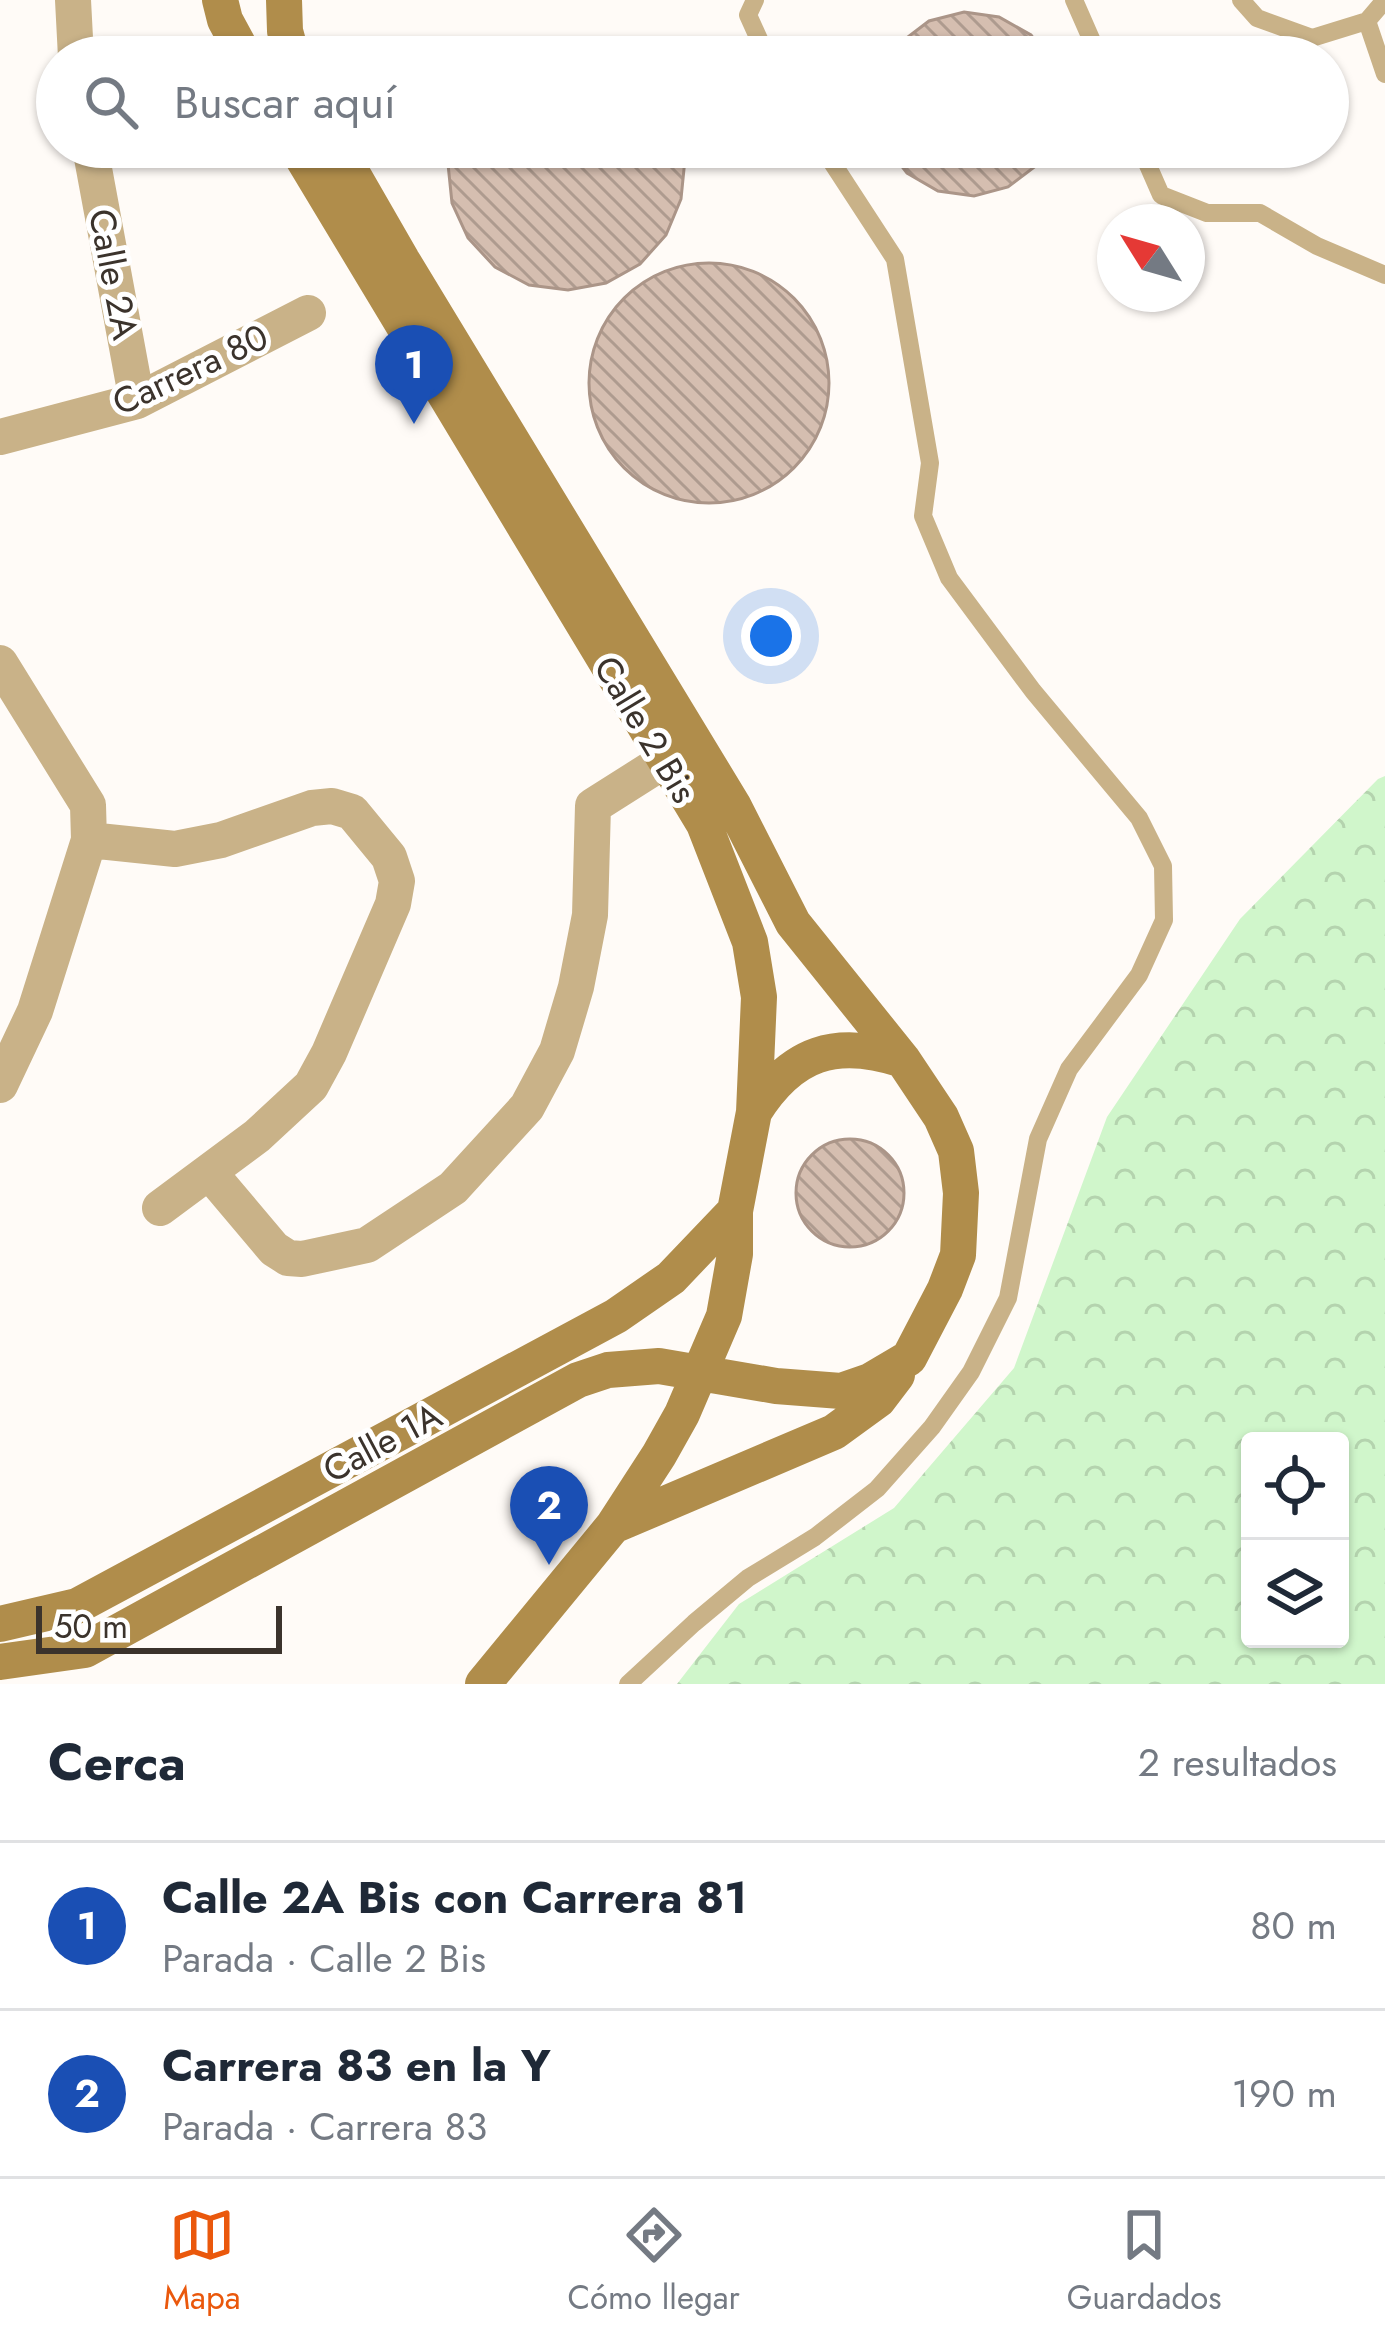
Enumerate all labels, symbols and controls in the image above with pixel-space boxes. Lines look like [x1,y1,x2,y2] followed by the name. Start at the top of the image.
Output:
[36,36,1349,168] search box
[78,69,144,135] icon: search
[174,70,396,135] text: Buscar aquí
[76,204,152,344] street label: Calle 2A
[1097,204,1205,312] north arrow
[104,310,276,428] street label: Carrera 80
[375,325,453,424] pin: 1
[741,606,801,666] your location
[582,646,710,812] street label: Calle 2 Bis
[313,1389,451,1495] street label: Calle 1A
[1241,1432,1349,1648] map controls
[1241,1432,1349,1540] button: locate
[510,1466,588,1565] pin: 2
[1241,1540,1349,1648] button: layers
[36,1600,282,1653] scale bar
[54,1603,128,1650] text: 50 m
[48,1725,186,1799] text: Cerca
[1138,1734,1337,1791] text: 2 resultados
[162,1865,747,1930] text: Calle 2A Bis con Carrera 81
[77,1897,97,1954] text: 1
[1250,1897,1337,1954] text: 80 m
[162,1930,486,1987] text: Parada · Calle 2 Bis
[162,2033,551,2098] text: Carrera 83 en la Y
[74,2065,100,2122] text: 2
[1231,2065,1337,2122] text: 190 m
[162,2098,487,2155] text: Parada · Carrera 83
[163,2202,241,2321] tab: Mapa
[567,2202,740,2321] tab: Cómo llegar
[1067,2202,1222,2321] tab: Guardados

